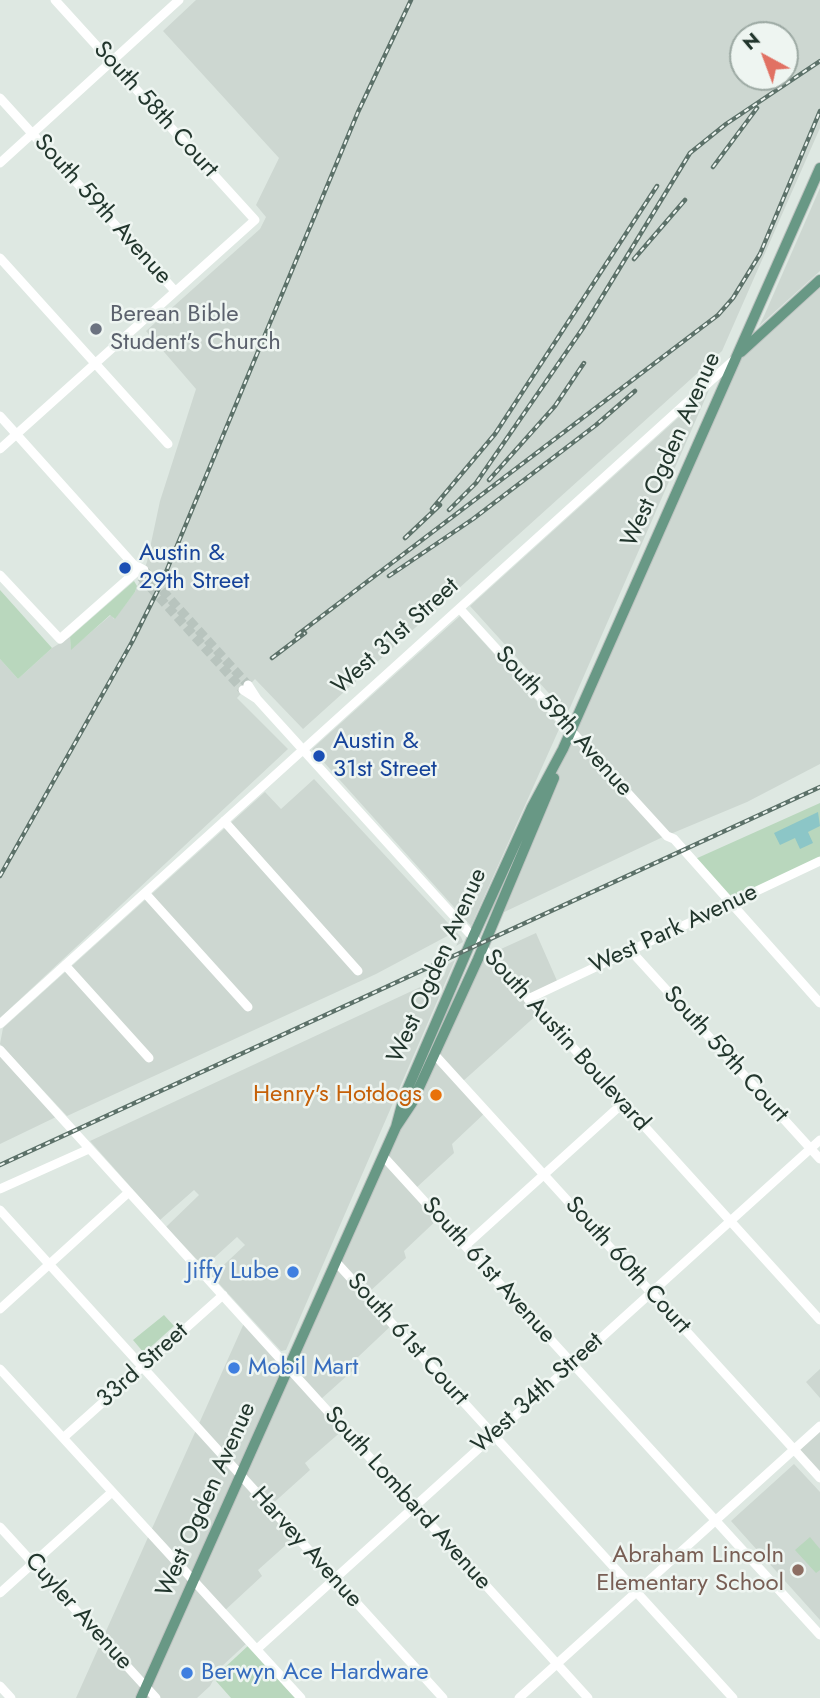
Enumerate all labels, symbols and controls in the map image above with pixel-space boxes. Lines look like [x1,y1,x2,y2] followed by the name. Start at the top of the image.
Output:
[729,21,799,91] north arrow
[737,26,766,56] text: N
[87,36,223,184] street label: South 58th Court
[27,129,177,291] street label: South 59th Avenue
[110,301,281,357] place label: Berean Bible Student's Church
[88,321,104,337] marker: Berean Bible Student's Church
[616,348,728,552] street label: West Ogden Avenue
[139,540,249,596] place label: Austin & 29th Street
[117,560,133,576] marker: Austin & 29th Street
[327,573,465,701] street label: West 31st Street
[488,641,638,803] street label: South 59th Avenue
[333,728,437,784] place label: Austin & 31st Street
[311,748,327,764] marker: Austin & 31st Street
[382,864,494,1068] street label: West Ogden Avenue
[586,879,762,981] street label: West Park Avenue
[477,944,655,1138] street label: South Austin Boulevard
[656,981,794,1129] street label: South 59th Court
[253,1081,422,1109] place label: Henry's Hotdogs
[428,1087,444,1103] marker: Henry's Hotdogs
[415,1192,561,1350] street label: South 61st Avenue
[558,1192,696,1340] street label: South 60th Court
[187,1258,279,1286] place label: Jiffy Lube
[285,1264,301,1280] marker: Jiffy Lube
[340,1268,474,1412] street label: South 61st Court
[92,1318,194,1414] street label: 33rd Street
[466,1328,610,1460] street label: West 34th Street
[248,1354,358,1382] place label: Mobil Mart
[226,1360,242,1376] marker: Mobil Mart
[151,1398,263,1602] street label: West Ogden Avenue
[317,1402,497,1596] street label: South Lombard Avenue
[244,1482,368,1614] street label: Harvey Avenue
[596,1542,784,1598] place label: Abraham Lincoln Elementary School
[18,1547,138,1677] street label: Cuyler Avenue
[790,1562,806,1578] marker: Abraham Lincoln Elementary School
[201,1659,429,1687] place label: Berwyn Ace Hardware
[179,1665,195,1681] marker: Berwyn Ace Hardware

